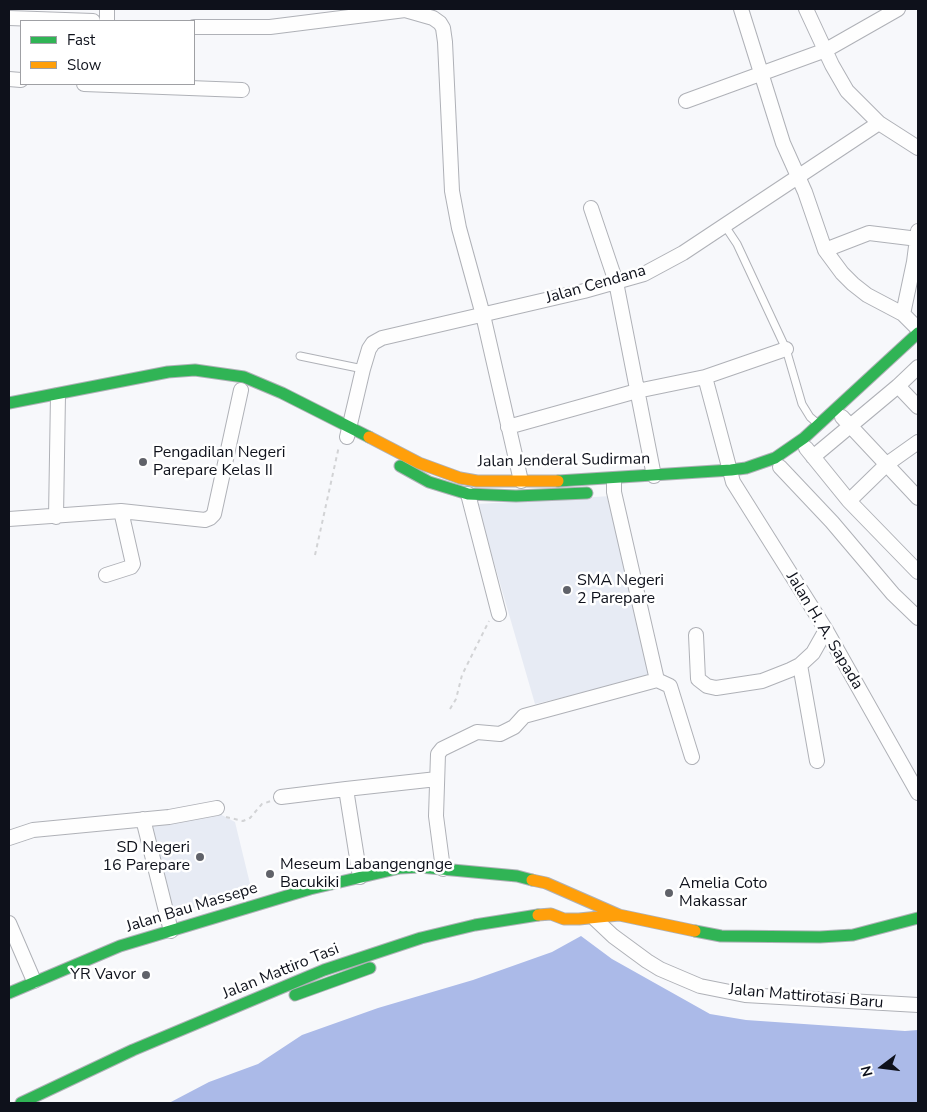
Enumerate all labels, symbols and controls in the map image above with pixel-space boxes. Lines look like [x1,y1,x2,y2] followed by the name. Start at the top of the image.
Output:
[20,20,195,85] legend
[67,30,95,50] text: Fast
[67,55,101,75] text: Slow
[544,262,648,308] street label: Jalan Cendana
[153,443,285,481] place label: Pengadilan Negeri Parepare Kelas II
[478,450,650,472] street label: Jalan Jenderal Sudirman
[137,456,149,468] marker: Pengadilan Negeri Parepare Kelas II
[781,569,867,693] street label: Jalan H. A. Sapada
[577,571,664,609] place label: SMA Negeri 2 Parepare
[561,584,573,596] marker: SMA Negeri 2 Parepare
[102,838,190,876] place label: SD Negeri 16 Parepare
[194,851,206,863] marker: SD Negeri 16 Parepare
[280,855,453,893] place label: Meseum Labangengnge Bacukiki
[264,868,276,880] marker: Meseum Labangengnge Bacukiki
[679,874,767,912] place label: Amelia Coto Makassar
[124,879,260,937] street label: Jalan Bau Massepe
[663,887,675,899] marker: Amelia Coto Makassar
[220,940,342,1004] street label: Jalan Mattiro Tasi
[70,965,136,985] place label: YR Vavor
[140,969,152,981] marker: YR Vavor
[728,981,884,1013] street label: Jalan Mattirotasi Baru
[857,1042,907,1092] north arrow
[856,1063,878,1079] text: N

